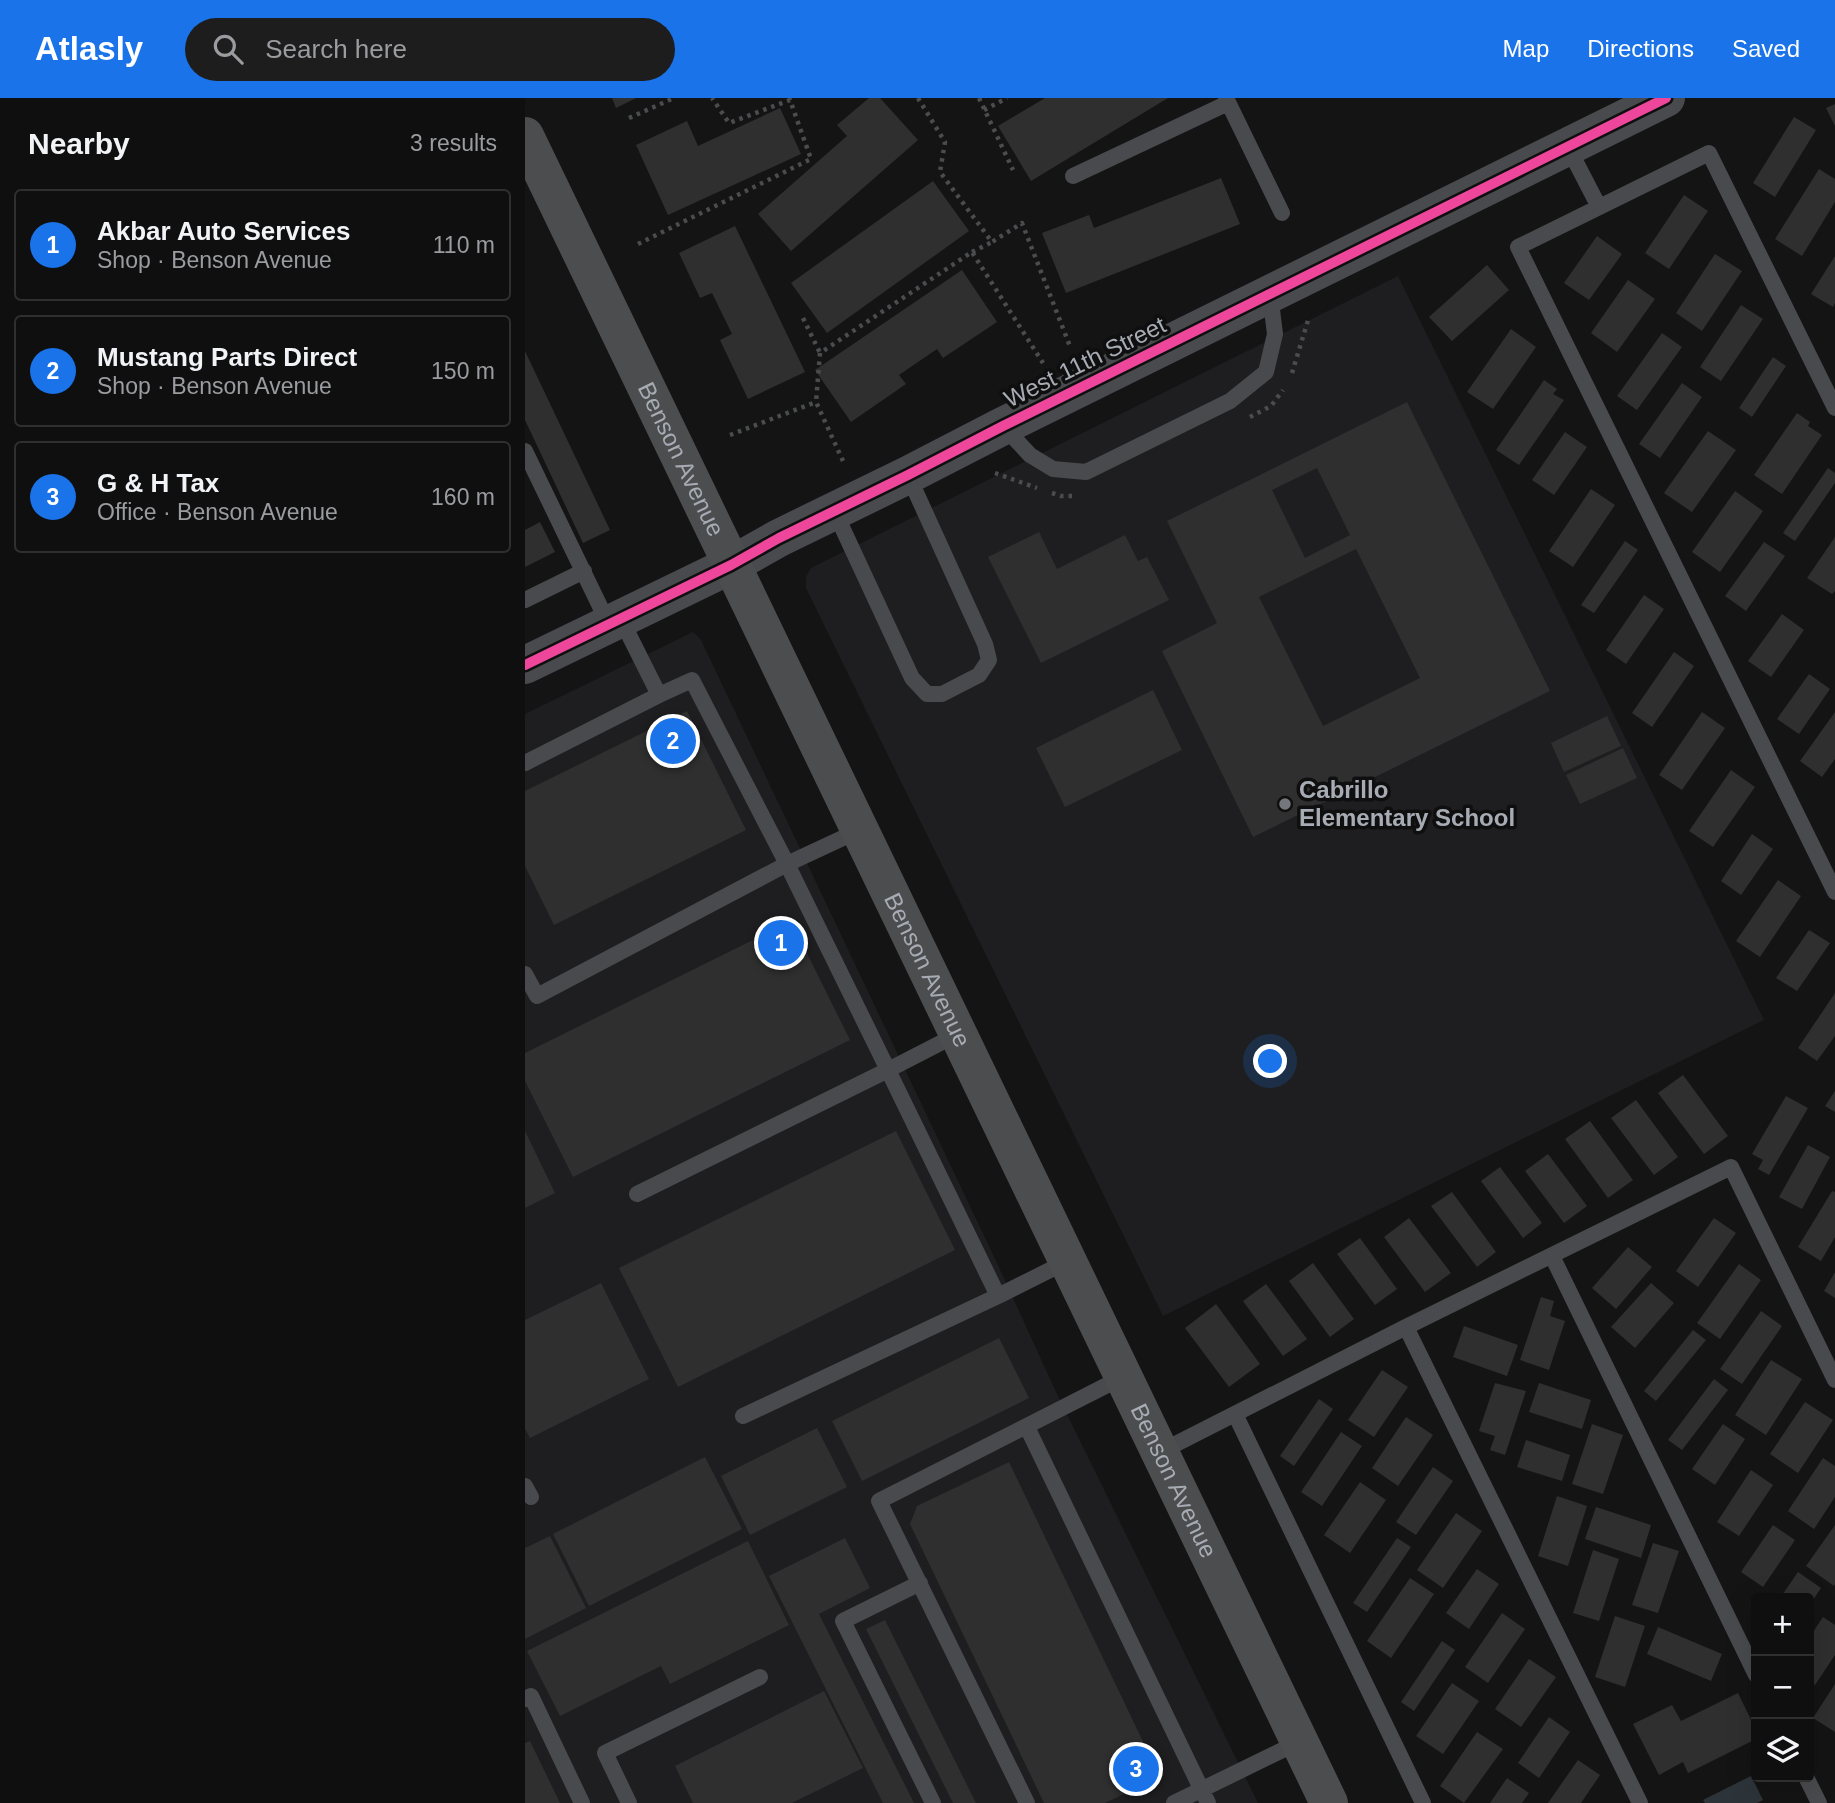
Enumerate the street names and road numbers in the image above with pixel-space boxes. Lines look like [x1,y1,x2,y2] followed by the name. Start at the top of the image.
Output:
[1000,311,1170,412] street label: West 11th Street
[633,378,730,541] street label: Benson Avenue
[879,888,976,1051] street label: Benson Avenue
[1125,1399,1223,1562] street label: Benson Avenue

